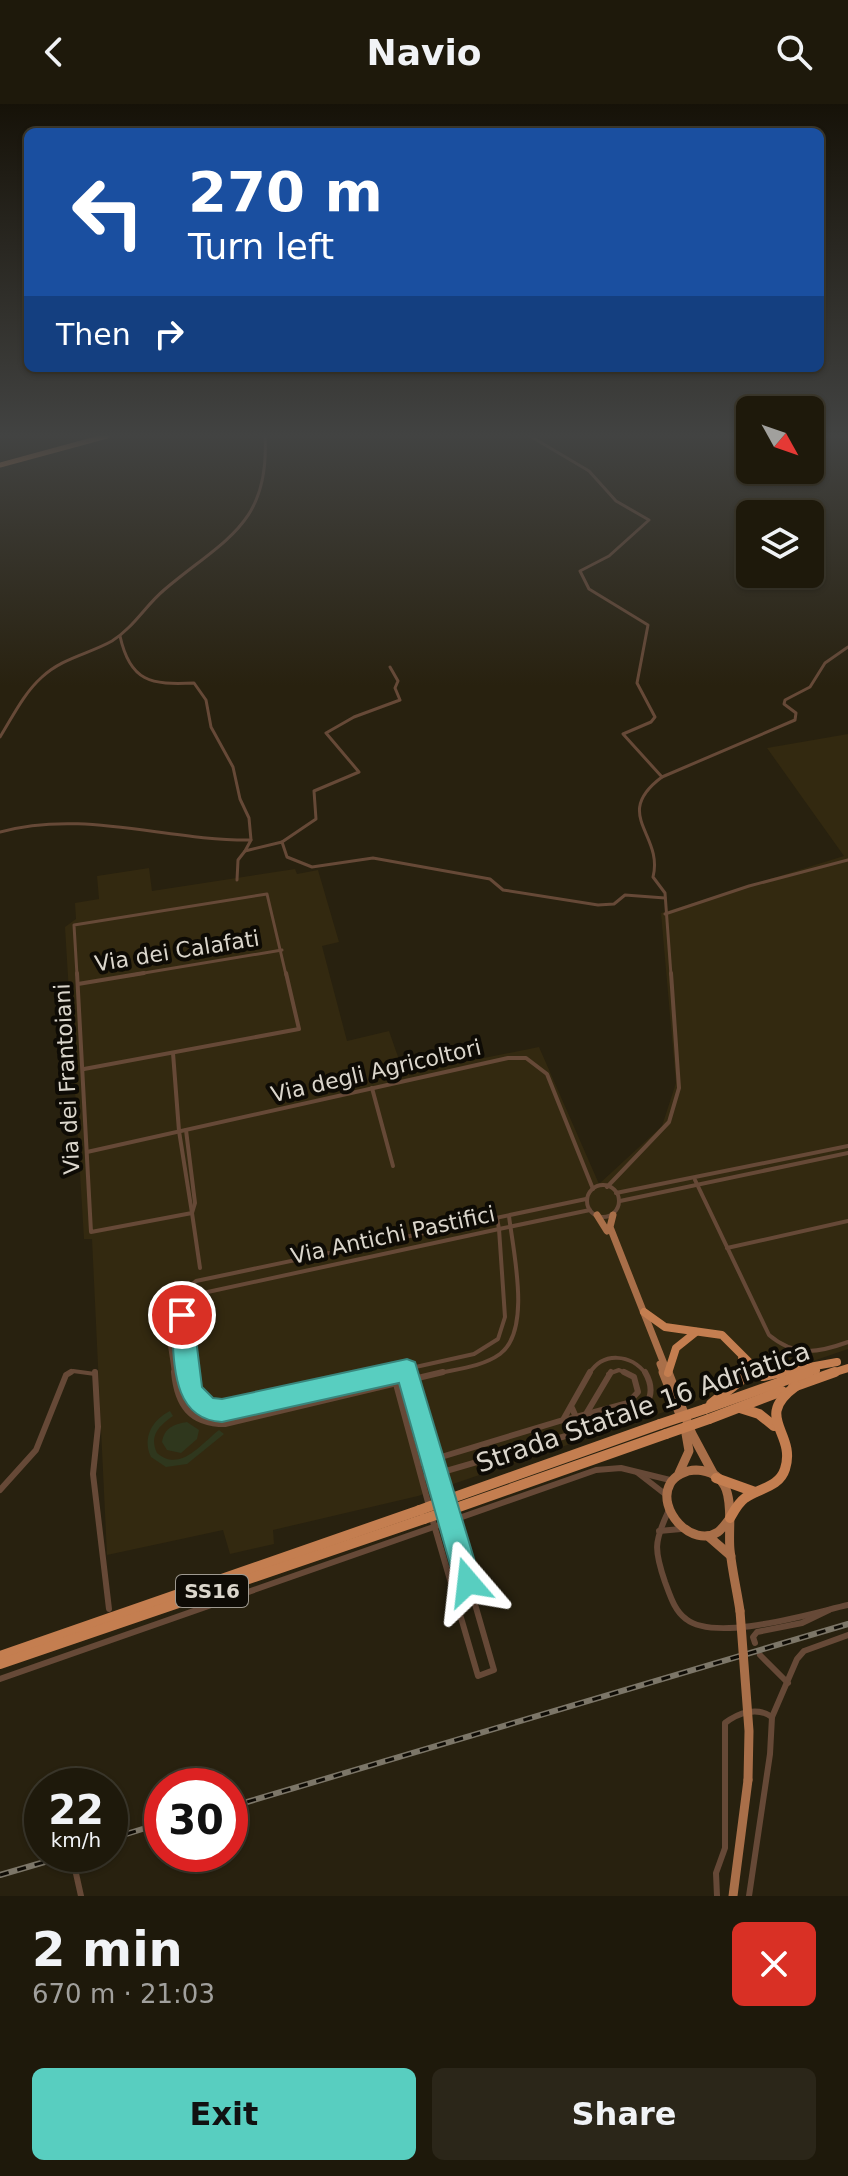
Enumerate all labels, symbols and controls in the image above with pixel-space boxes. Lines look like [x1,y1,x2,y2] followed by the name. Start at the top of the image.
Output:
[32,30,76,74] icon: back
[772,30,816,74] icon: search
[367,32,481,73] text: Navio
[188,159,383,224] text: 270 m
[56,160,160,264] icon: left
[188,226,334,267] text: Turn left
[147,312,191,356] icon: right
[56,317,131,352] text: Then
[736,396,824,484] north arrow
[736,396,824,588] map controls
[736,500,824,588] button: layers
[93,926,261,976] street label: Via dei Calafati
[50,983,84,1175] street label: Via dei Frantoiani
[268,1035,484,1107] street label: Via degli Agricoltori
[289,1201,497,1269] street label: Via Antichi Pastifici
[148,1281,216,1349] pin
[160,1293,204,1337] icon: arrive
[472,1336,814,1478] street label: Strada Statale 16 Adriatica
[426,1540,510,1624] position arrow
[176,1575,248,1607] road number: SS16
[144,1768,248,1872] speed limit sign: 30
[48,1787,104,1833] text: 22
[51,1828,101,1852] text: km/h
[32,1921,183,1977] text: 2 min
[732,1922,816,2006] button: close
[32,1979,215,2009] text: 670 m · 21:03
[32,2068,416,2160] button: Exit
[432,2068,816,2160] button: Share

